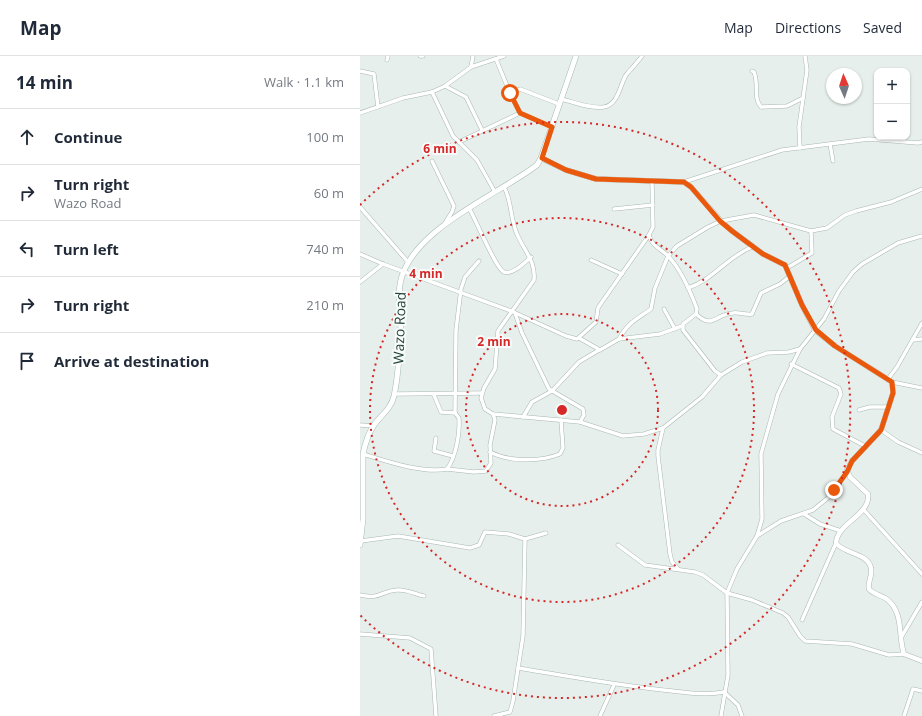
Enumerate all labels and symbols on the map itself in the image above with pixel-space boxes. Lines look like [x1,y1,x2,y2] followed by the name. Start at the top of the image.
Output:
[826,68,862,104] north arrow
[501,84,519,102] route start
[423,140,457,157] text: 6 min
[409,265,443,282] text: 4 min
[388,291,410,365] street label: Wazo Road
[477,333,511,350] text: 2 min
[555,403,569,417] centre of rings
[825,481,843,499] route end

